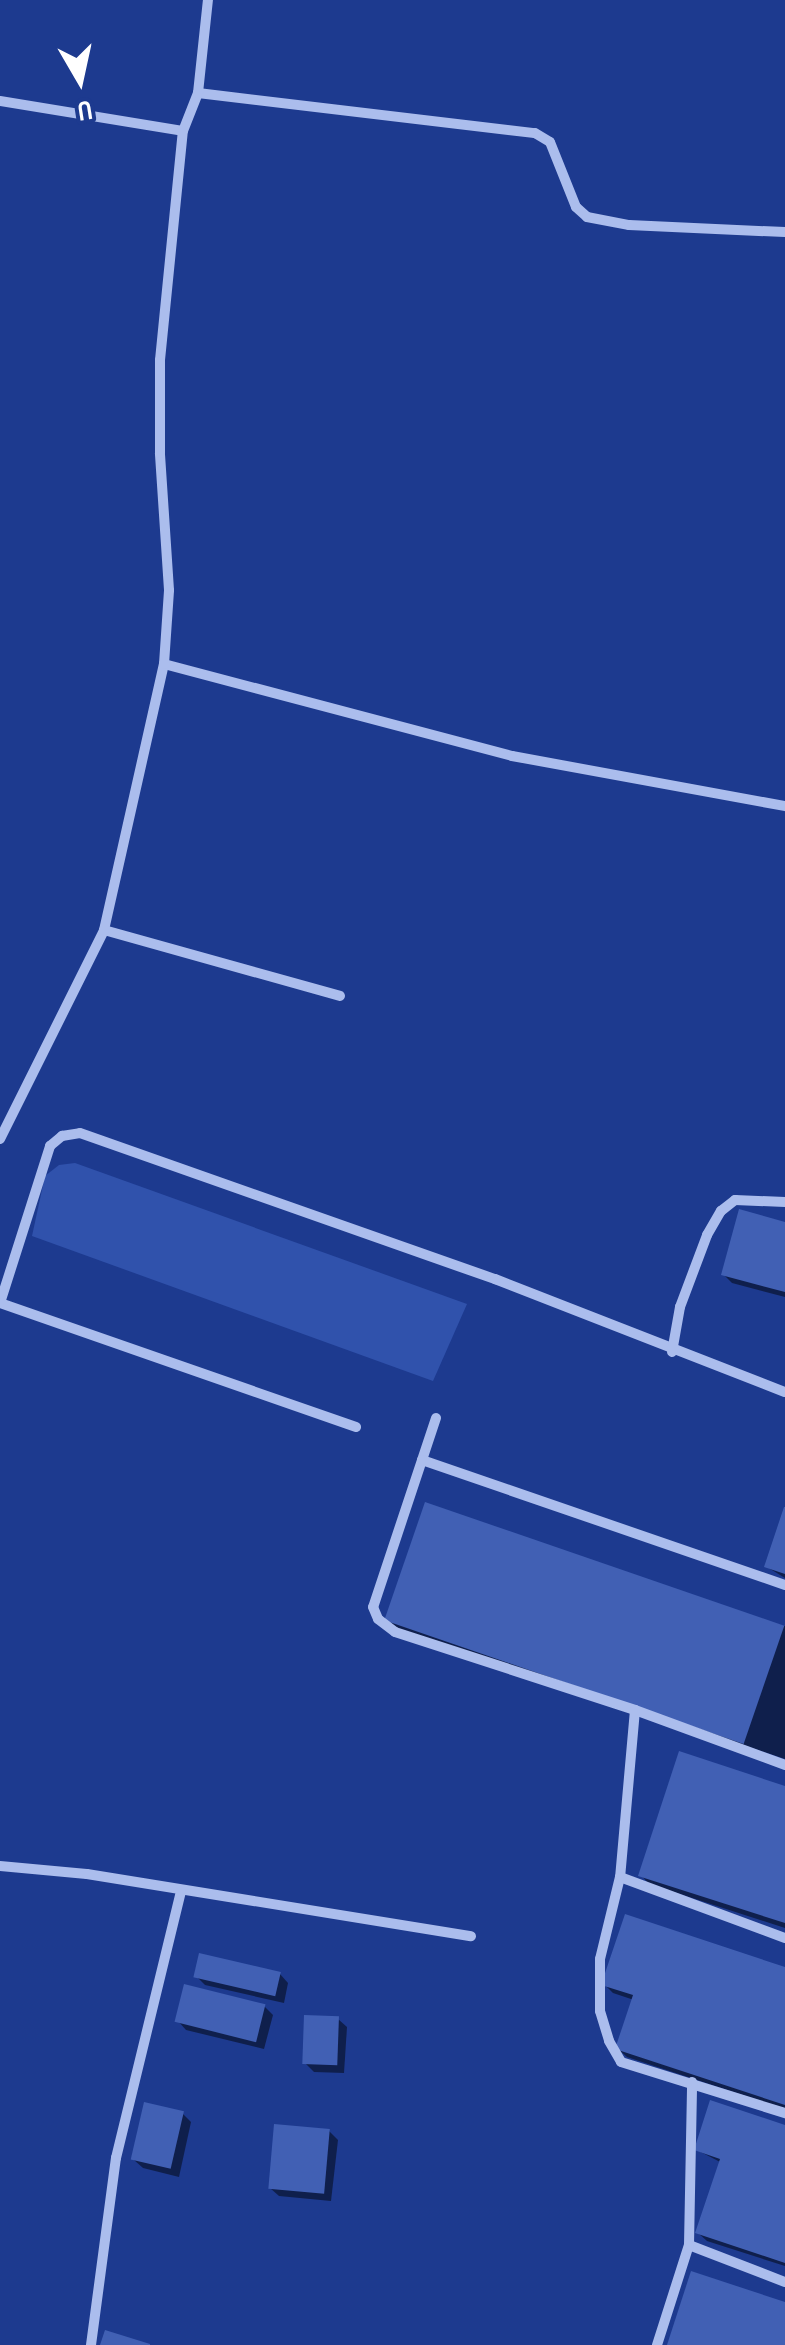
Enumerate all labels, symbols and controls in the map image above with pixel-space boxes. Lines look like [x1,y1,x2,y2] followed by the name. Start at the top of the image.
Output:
[30,30,130,130] north arrow
[75,93,95,128] text: U

